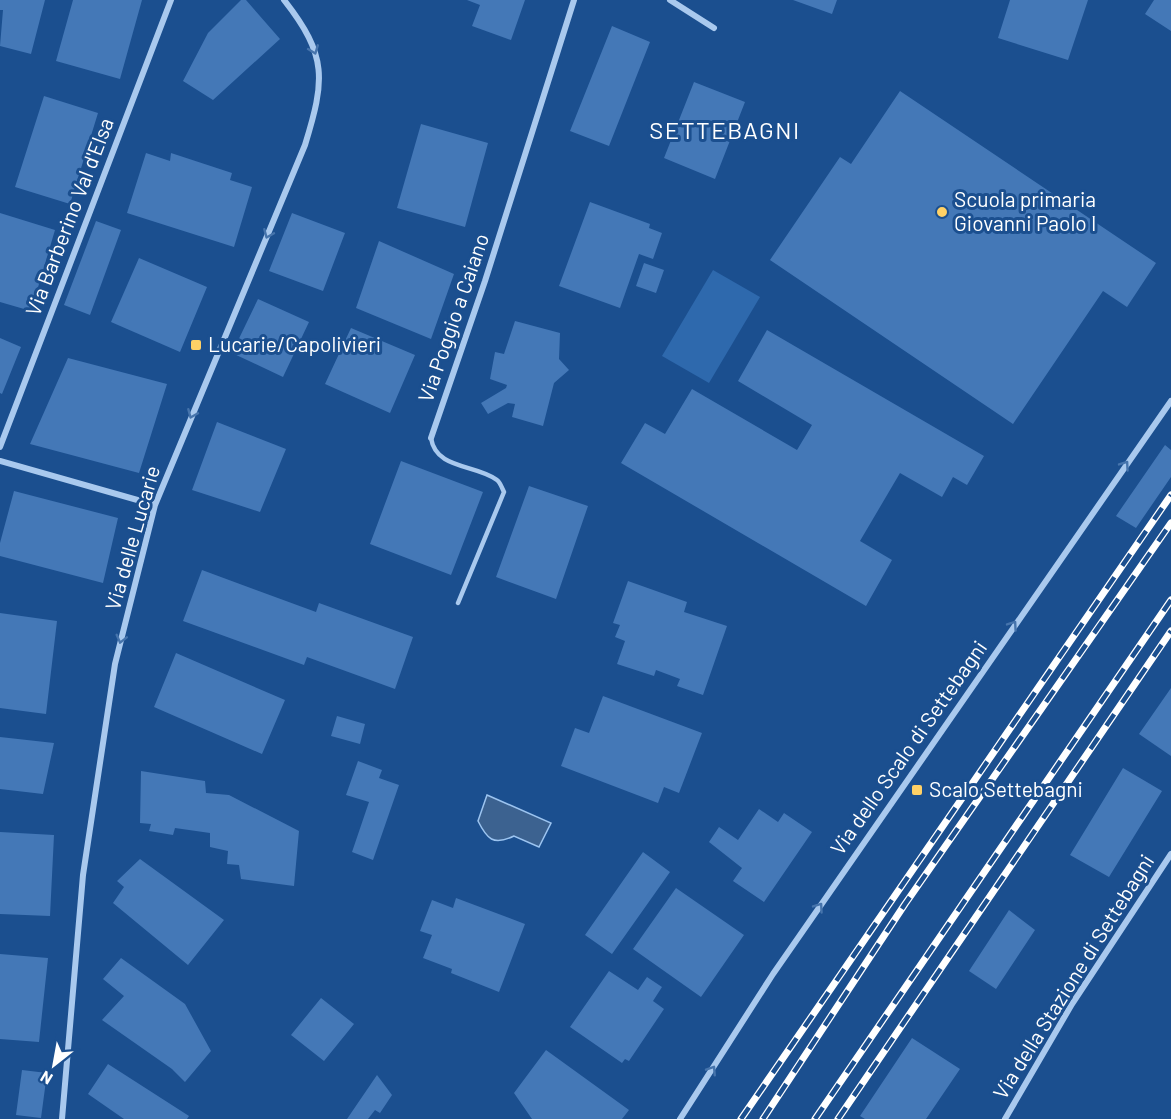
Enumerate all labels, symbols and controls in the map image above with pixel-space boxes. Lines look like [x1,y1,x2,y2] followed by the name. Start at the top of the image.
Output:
[307,44,320,54] one-way arrow
[19,114,118,319] street label: Via Barberino Val d'Elsa
[649,115,801,144] district label: SETTEBAGNI
[954,186,1096,235] place label: Scuola primaria Giovanni Paolo I
[935,205,949,219] marker: Scuola primaria Giovanni Paolo I
[263,228,275,239] one-way arrow
[412,230,493,405] street label: Via Poggio a Caiano
[208,331,381,356] place label: Lucarie/Capolivieri
[189,338,203,352] marker: Lucarie/Capolivieri
[187,408,199,419] one-way arrow
[1118,461,1129,472] one-way arrow
[99,462,164,613] street label: Via delle Lucarie
[1006,621,1017,632] one-way arrow
[116,634,129,644] one-way arrow
[824,635,991,859] street label: Via dello Scalo di Settebagni
[929,776,1083,801] place label: Scalo Settebagni
[910,783,924,797] marker: Scalo Settebagni
[987,849,1159,1103] street label: Via della Stazione di Settebagni
[812,903,823,914] one-way arrow
[24,1035,84,1095] north arrow
[705,1066,716,1077] one-way arrow
[37,1067,55,1089] text: N

